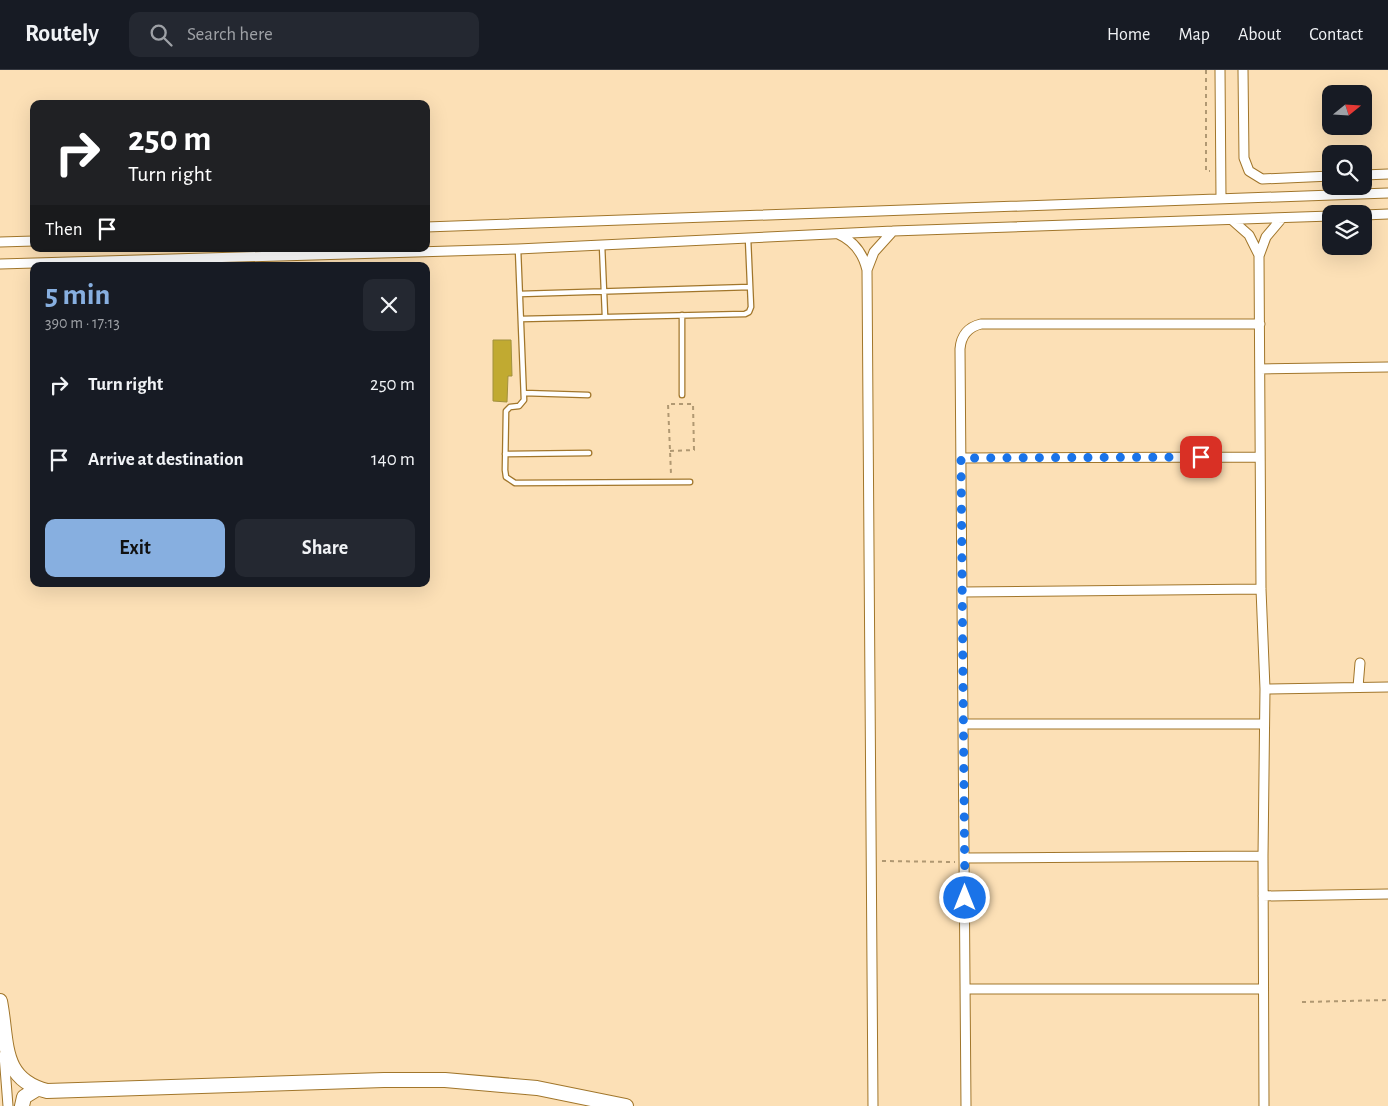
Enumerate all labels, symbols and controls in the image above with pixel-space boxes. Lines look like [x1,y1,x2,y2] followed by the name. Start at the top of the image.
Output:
[129,12,479,57] search box
[147,21,175,49] icon: search
[25,22,99,46] text: Routely
[187,25,273,44] text: Search here
[1107,26,1150,44] text: Home
[1178,26,1210,44] text: Map
[1238,26,1281,44] text: About
[1309,26,1363,44] text: Contact
[1322,85,1372,135] north arrow
[1322,85,1372,255] map controls
[45,120,110,185] icon: right
[128,122,211,157] text: 250 m
[1322,145,1372,195] button: search
[128,163,212,185] text: Turn right
[1322,205,1372,255] button: layers
[93,215,121,243] icon: arrive
[45,220,83,239] text: Then
[363,279,415,331] button: close
[45,280,110,310] text: 5 min
[45,315,120,331] text: 390 m · 17:13
[45,371,73,399] icon: right
[88,375,163,394] text: Turn right
[370,375,415,394] text: 250 m
[1180,436,1222,478] pin
[1187,443,1215,471] icon: arrive
[45,446,73,474] icon: arrive
[88,450,244,469] text: Arrive at destination
[371,450,415,469] text: 140 m
[45,519,225,577] button: Exit
[235,519,415,577] button: Share
[938,871,990,923] position arrow

